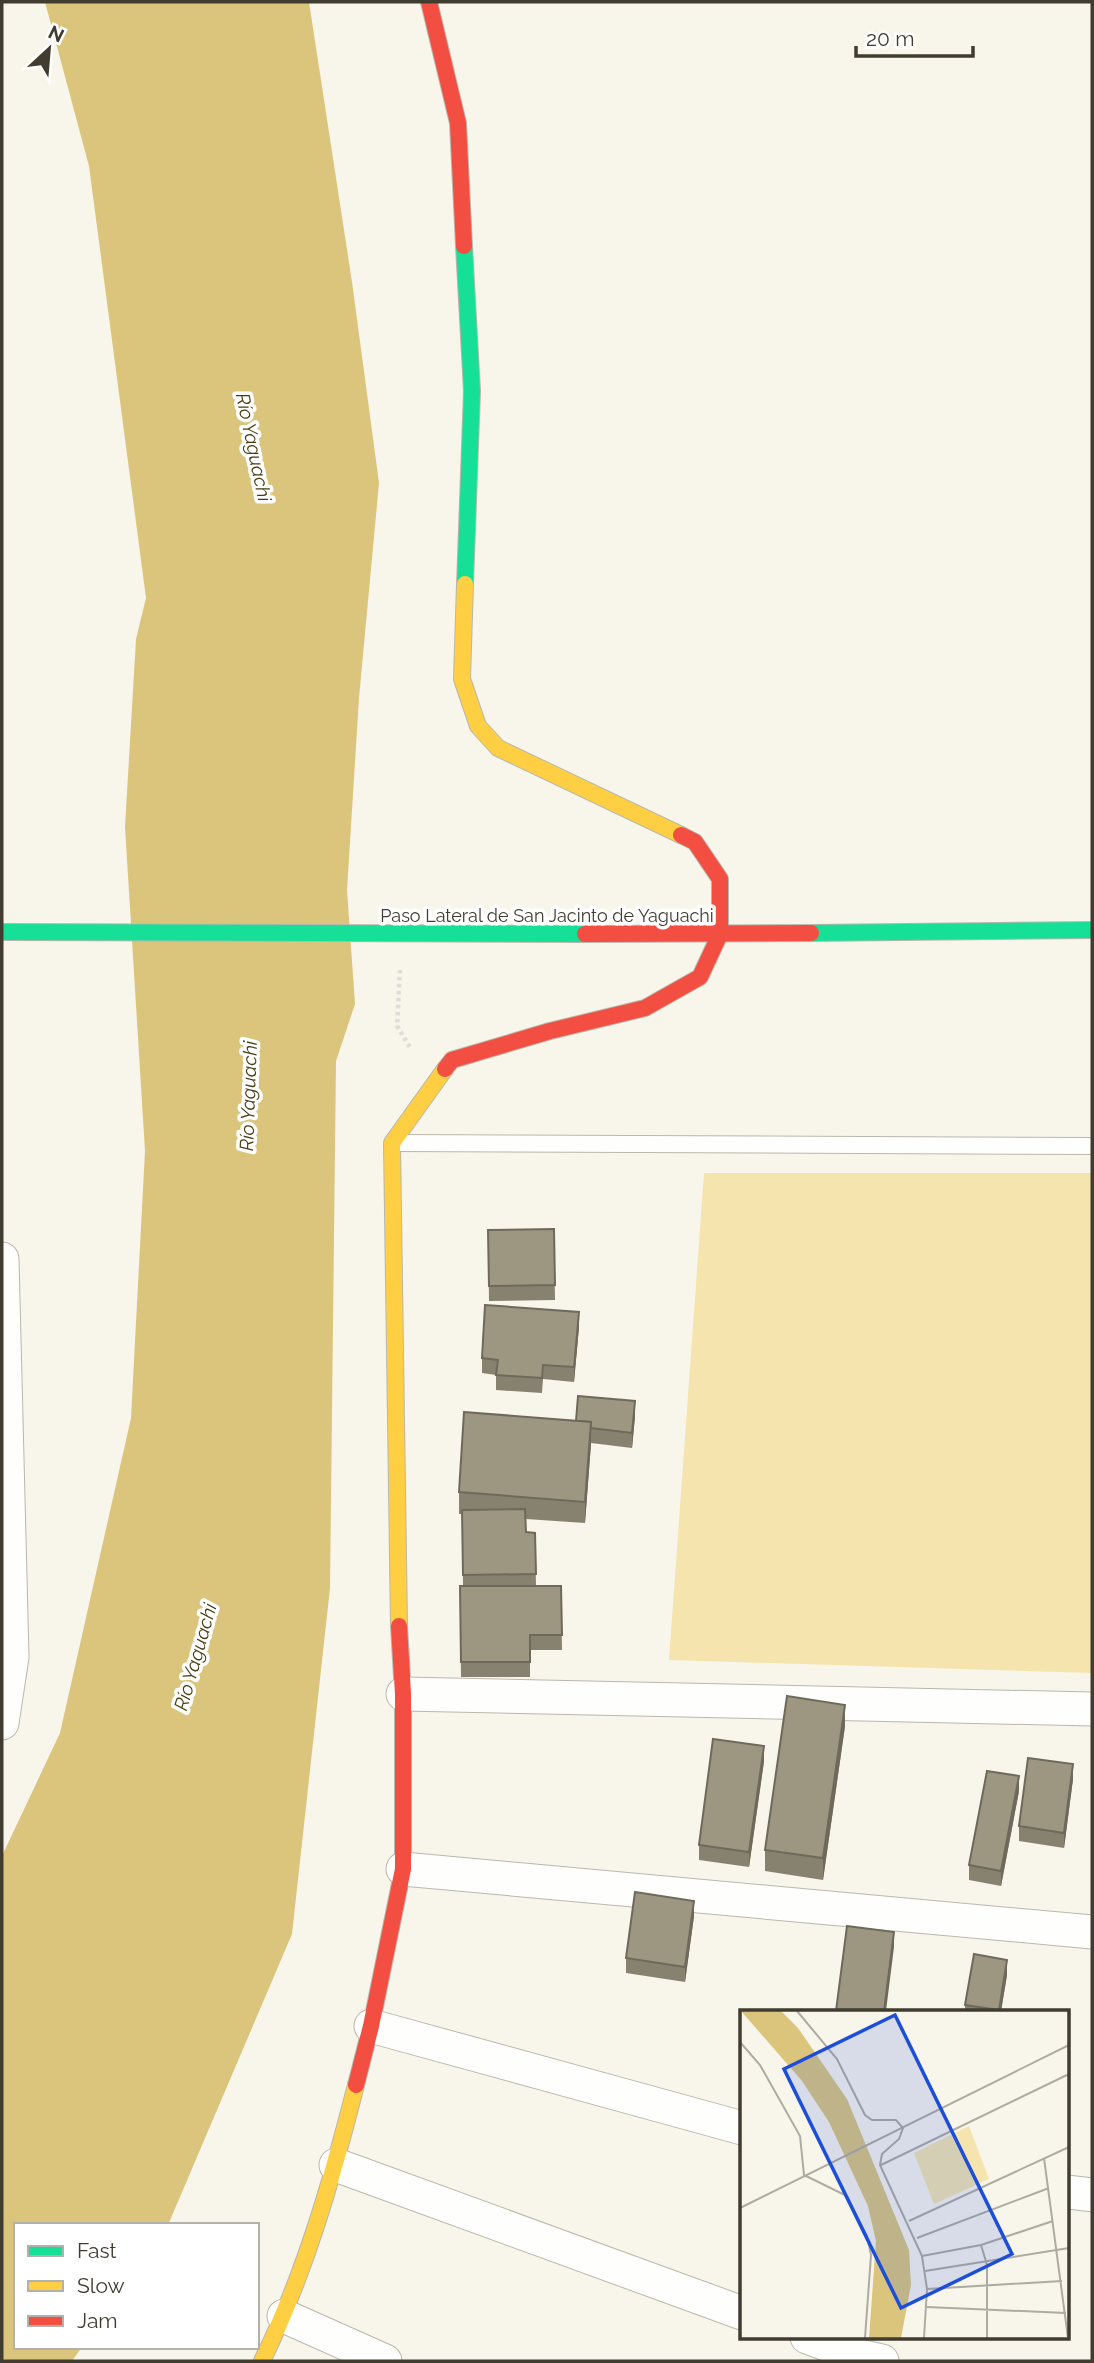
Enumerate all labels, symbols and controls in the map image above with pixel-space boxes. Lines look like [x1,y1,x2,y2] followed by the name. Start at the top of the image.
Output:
[14,14,84,84] north arrow
[856,14,973,58] scale bar
[45,21,68,47] text: N
[866,26,914,51] text: 20 m
[232,391,276,504] water label: Río Yaguachi
[380,905,714,926] street label: Paso Lateral de San Jacinto de Yaguachi
[235,1040,261,1151] water label: Río Yaguachi
[169,1600,221,1713] water label: Río Yaguachi
[740,2010,1070,2338] inset map
[14,2223,259,2349] legend
[77,2238,117,2263] text: Fast
[77,2273,125,2298] text: Slow
[77,2308,118,2333] text: Jam

